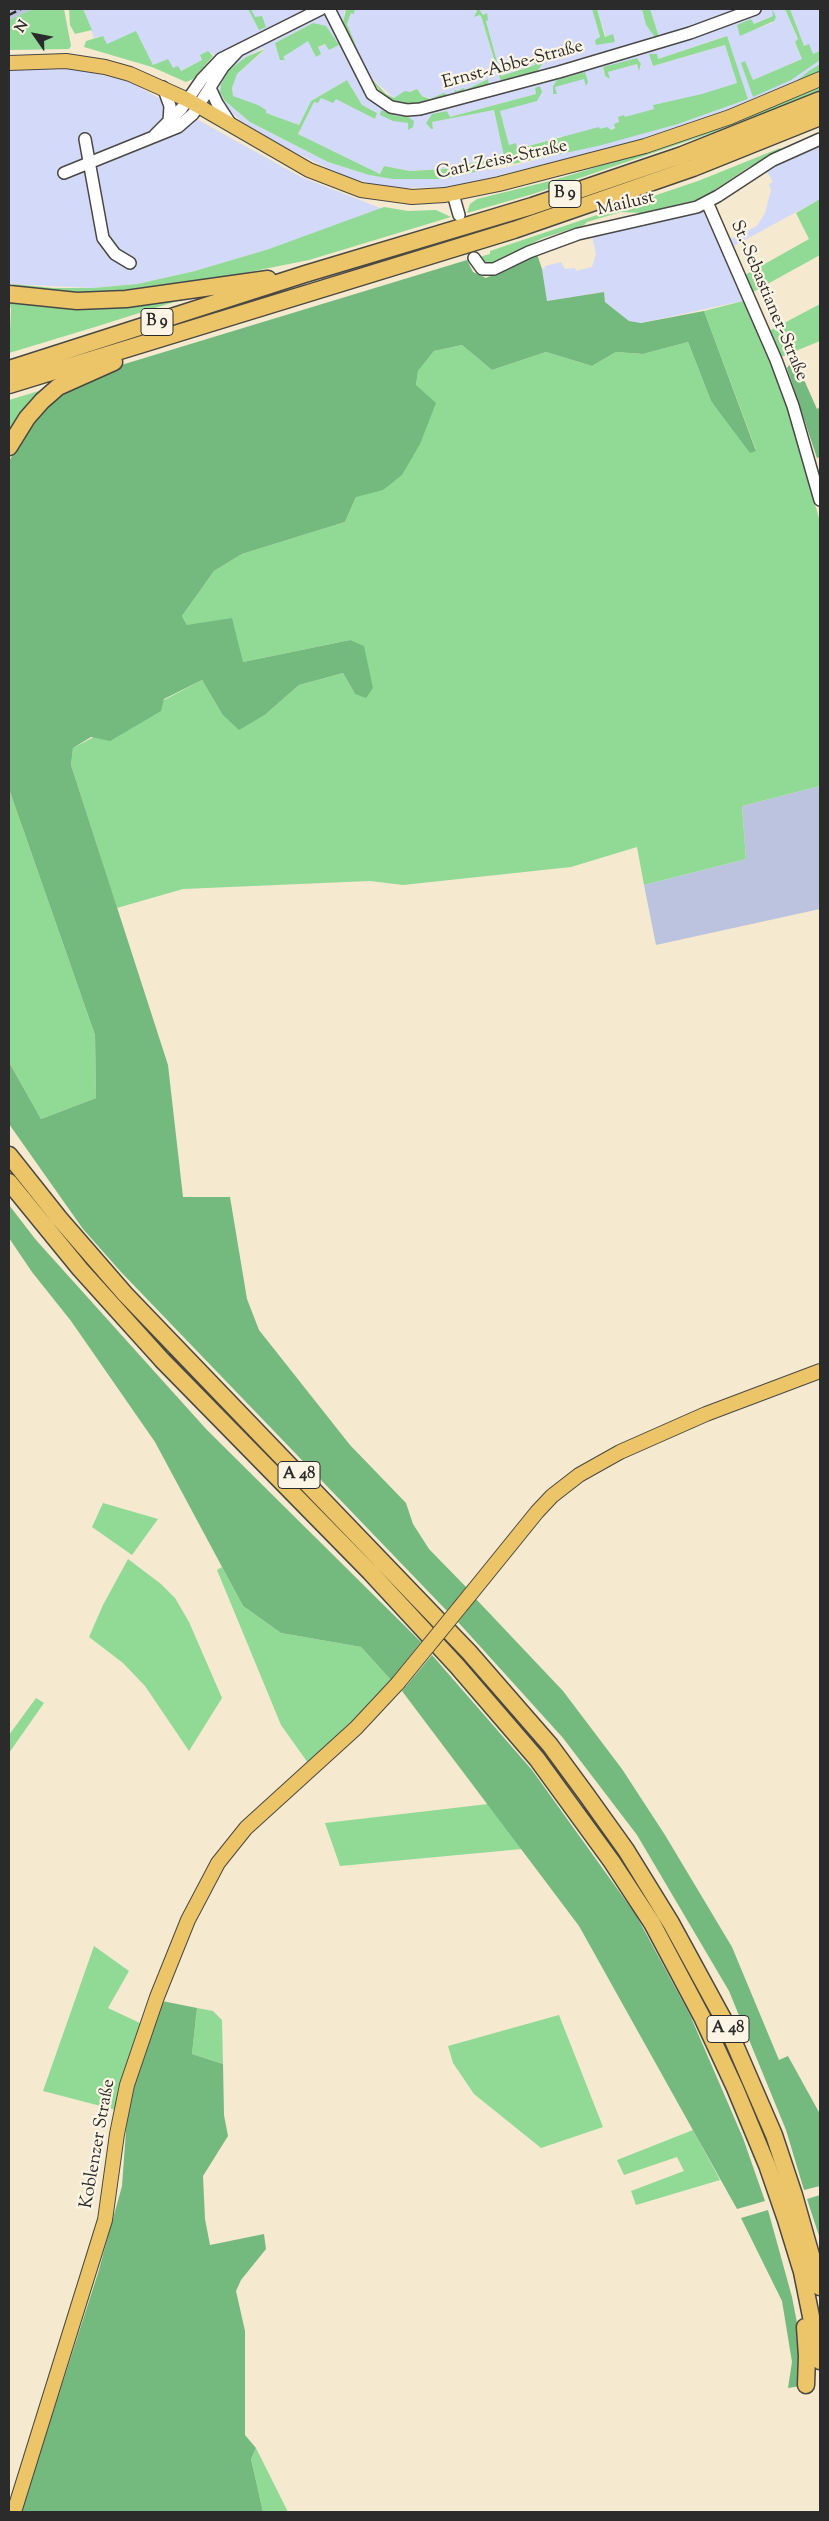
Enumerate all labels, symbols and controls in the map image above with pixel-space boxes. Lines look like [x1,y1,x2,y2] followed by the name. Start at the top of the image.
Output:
[10,10,60,60] north arrow
[11,17,34,37] text: N
[440,37,586,95] street label: Ernst-Abbe-Straße
[434,137,570,185] street label: Carl-Zeiss-Straße
[549,180,581,208] road number: B 9
[595,188,657,222] street label: Mailust
[724,217,812,385] street label: St.-Sebastianer-Straße
[141,308,173,336] road number: B 9
[278,1462,320,1488] road number: A 48
[707,2016,749,2042] road number: A 48
[77,2078,121,2210] street label: Koblenzer Straße

